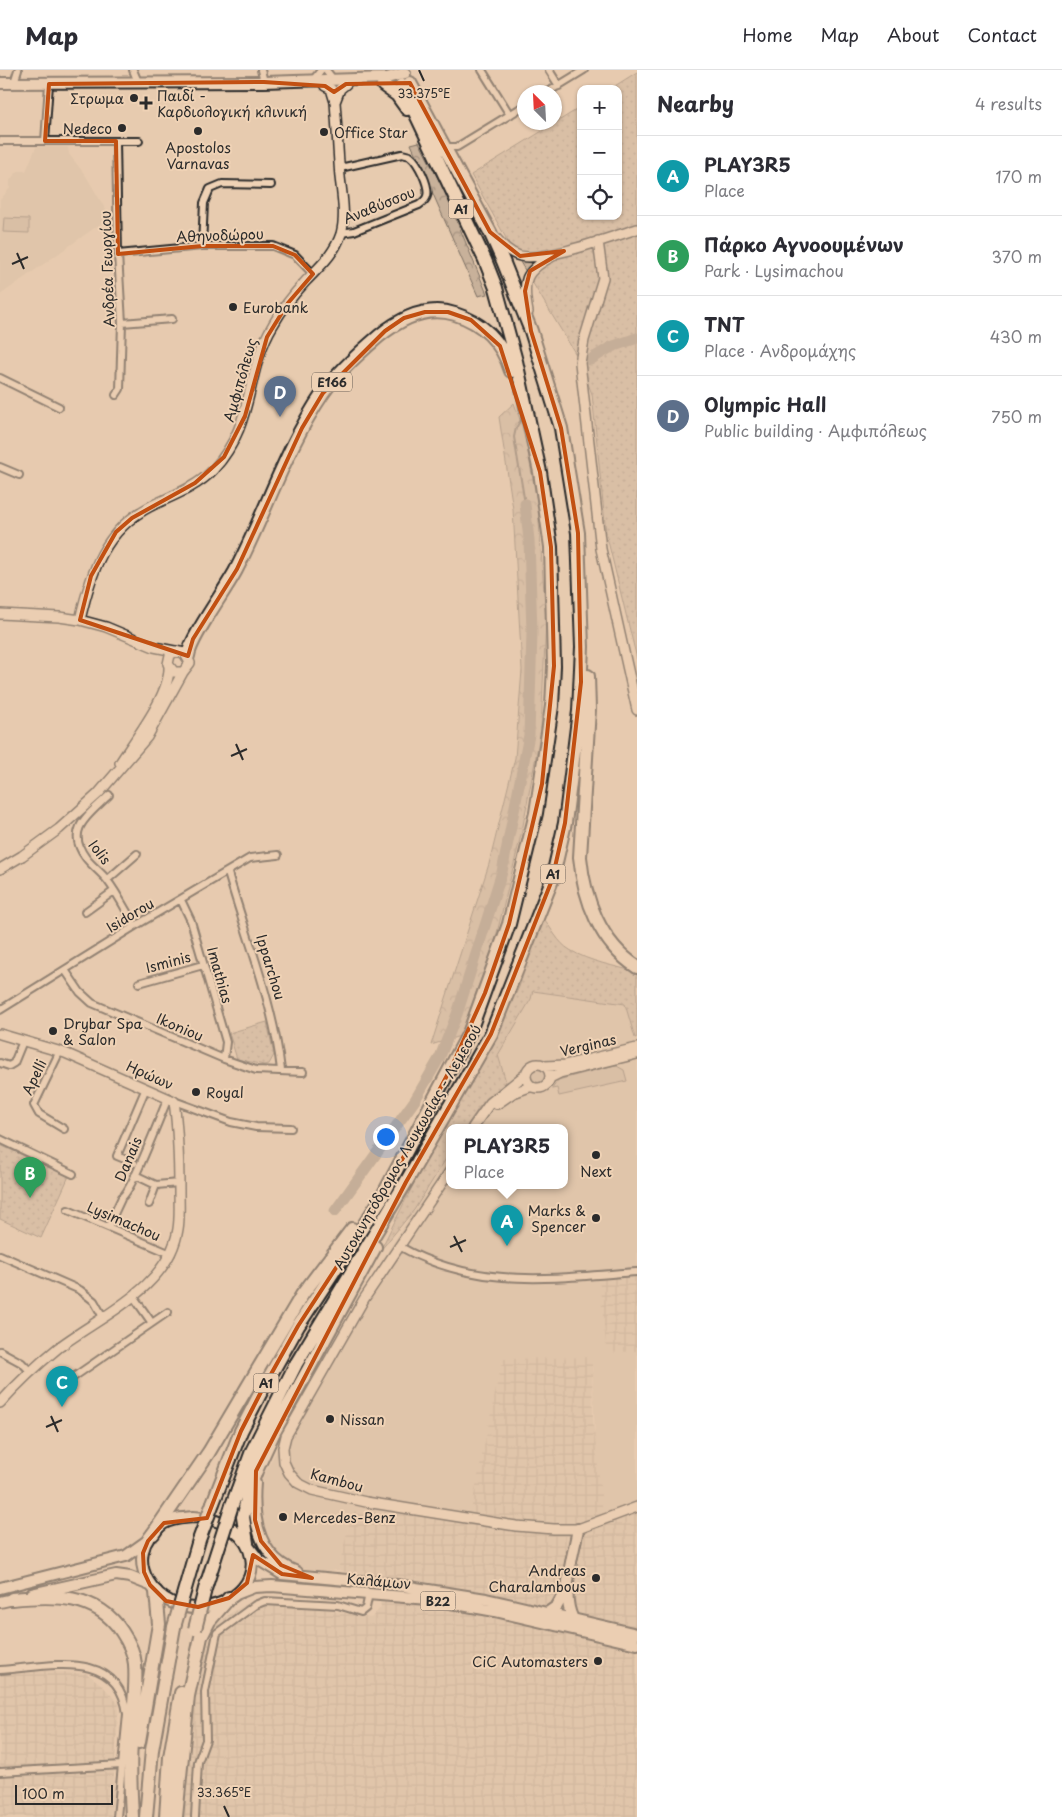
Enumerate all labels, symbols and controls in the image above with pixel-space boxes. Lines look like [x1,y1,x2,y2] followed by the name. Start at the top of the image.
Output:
[25,17,78,53] text: Map
[742,21,792,48] text: Home
[820,21,859,48] text: Map
[887,21,939,48] text: About
[967,21,1037,48] text: Contact
[397,84,451,102] text: 33.375°E
[157,85,307,122] place label: Παιδί - Καρδιολογική κλινική
[517,85,562,130] north arrow
[577,85,622,220] map controls
[577,85,622,130] button: +
[657,87,734,119] text: Nearby
[70,88,124,109] place label: Στρωμα
[975,91,1042,115] text: 4 results
[128,92,140,104] marker: Στρωμα
[139,96,153,110] marker: Παιδί - Καρδιολογική κλινική
[63,118,112,139] place label: Nedeco
[116,122,128,134] marker: Nedeco
[334,122,408,143] place label: Office Star
[192,125,204,137] marker: Apostolos Varnavas
[318,126,330,138] marker: Office Star
[577,130,622,175] button: −
[165,137,231,174] place label: Apostolos Varnavas
[704,150,791,178] text: PLAY3R5
[667,164,679,188] text: A
[996,164,1042,188] text: 170 m
[577,175,622,220] button: locate
[704,178,745,202] text: Place
[340,181,418,229] street label: Αναβύσσου
[448,200,474,218] road number: A1
[94,210,120,328] street label: Ανδρέα Γεωργίου
[176,223,264,247] street label: Αθηνοδώρου
[704,230,904,258] text: Πάρκο Αγνοουμένων
[668,244,678,268] text: B
[992,244,1042,268] text: 370 m
[704,258,844,282] text: Park · Lysimachou
[243,297,309,318] place label: Eurobank
[227,301,239,313] marker: Eurobank
[704,310,745,338] text: TNT
[667,324,679,348] text: C
[990,324,1042,348] text: 430 m
[218,335,262,425] street label: Αμφιπόλεως
[704,338,856,362] text: Place · Ανδρομάχης
[312,372,352,392] road number: E166
[264,376,296,417] pin: D
[704,390,826,418] text: Olympic Hall
[667,404,679,428] text: D
[991,404,1042,428] text: 750 m
[704,418,927,442] text: Public building · Αμφιπόλεως
[84,835,116,869] street label: Iolis
[540,864,566,884] road number: A1
[102,893,158,937] street label: Isidorou
[251,932,291,1002] street label: Ipparchou
[202,944,238,1006] street label: Imathias
[143,946,193,978] street label: Isminis
[153,1008,207,1046] street label: Ikoniou
[63,1013,144,1050] place label: Drybar Spa & Salon
[328,1020,486,1274] street label: Αυτοκινητόδρομος Λευκωσίας - Λεμεσού
[47,1025,59,1037] marker: Drybar Spa & Salon
[558,1028,618,1062] street label: Verginas
[123,1055,177,1095] street label: Ηρώων
[17,1056,51,1098] street label: Apelli
[206,1082,244,1103] place label: Royal
[190,1086,202,1098] marker: Royal
[373,1124,399,1150] your location
[446,1124,568,1189] popup
[464,1131,550,1159] text: PLAY3R5
[109,1133,147,1185] street label: Danais
[590,1149,602,1161] marker: Next
[14,1157,46,1198] pin: B
[464,1159,504,1183] text: Place
[580,1161,612,1182] place label: Next
[84,1196,164,1246] street label: Lysimachou
[528,1200,586,1237] place label: Marks & Spencer
[491,1205,523,1246] pin: A
[590,1212,602,1224] marker: Marks & Spencer
[46,1366,78,1407] pin: C
[254,1374,278,1392] road number: A1
[340,1409,385,1430] place label: Nissan
[324,1413,336,1425] marker: Nissan
[308,1463,366,1497] street label: Kambou
[293,1507,396,1528] place label: Mercedes-Benz
[277,1511,289,1523] marker: Mercedes-Benz
[489,1560,586,1597] place label: Andreas Charalambous
[346,1568,412,1594] street label: Καλάμων
[590,1572,602,1584] marker: Andreas Charalambous
[420,1592,456,1610] road number: B22
[472,1651,588,1672] place label: CiC Automasters
[592,1655,604,1667] marker: CiC Automasters
[15,1782,112,1805] scale bar
[22,1783,65,1804] text: 100 m
[197,1783,251,1801] text: 33.365°E

